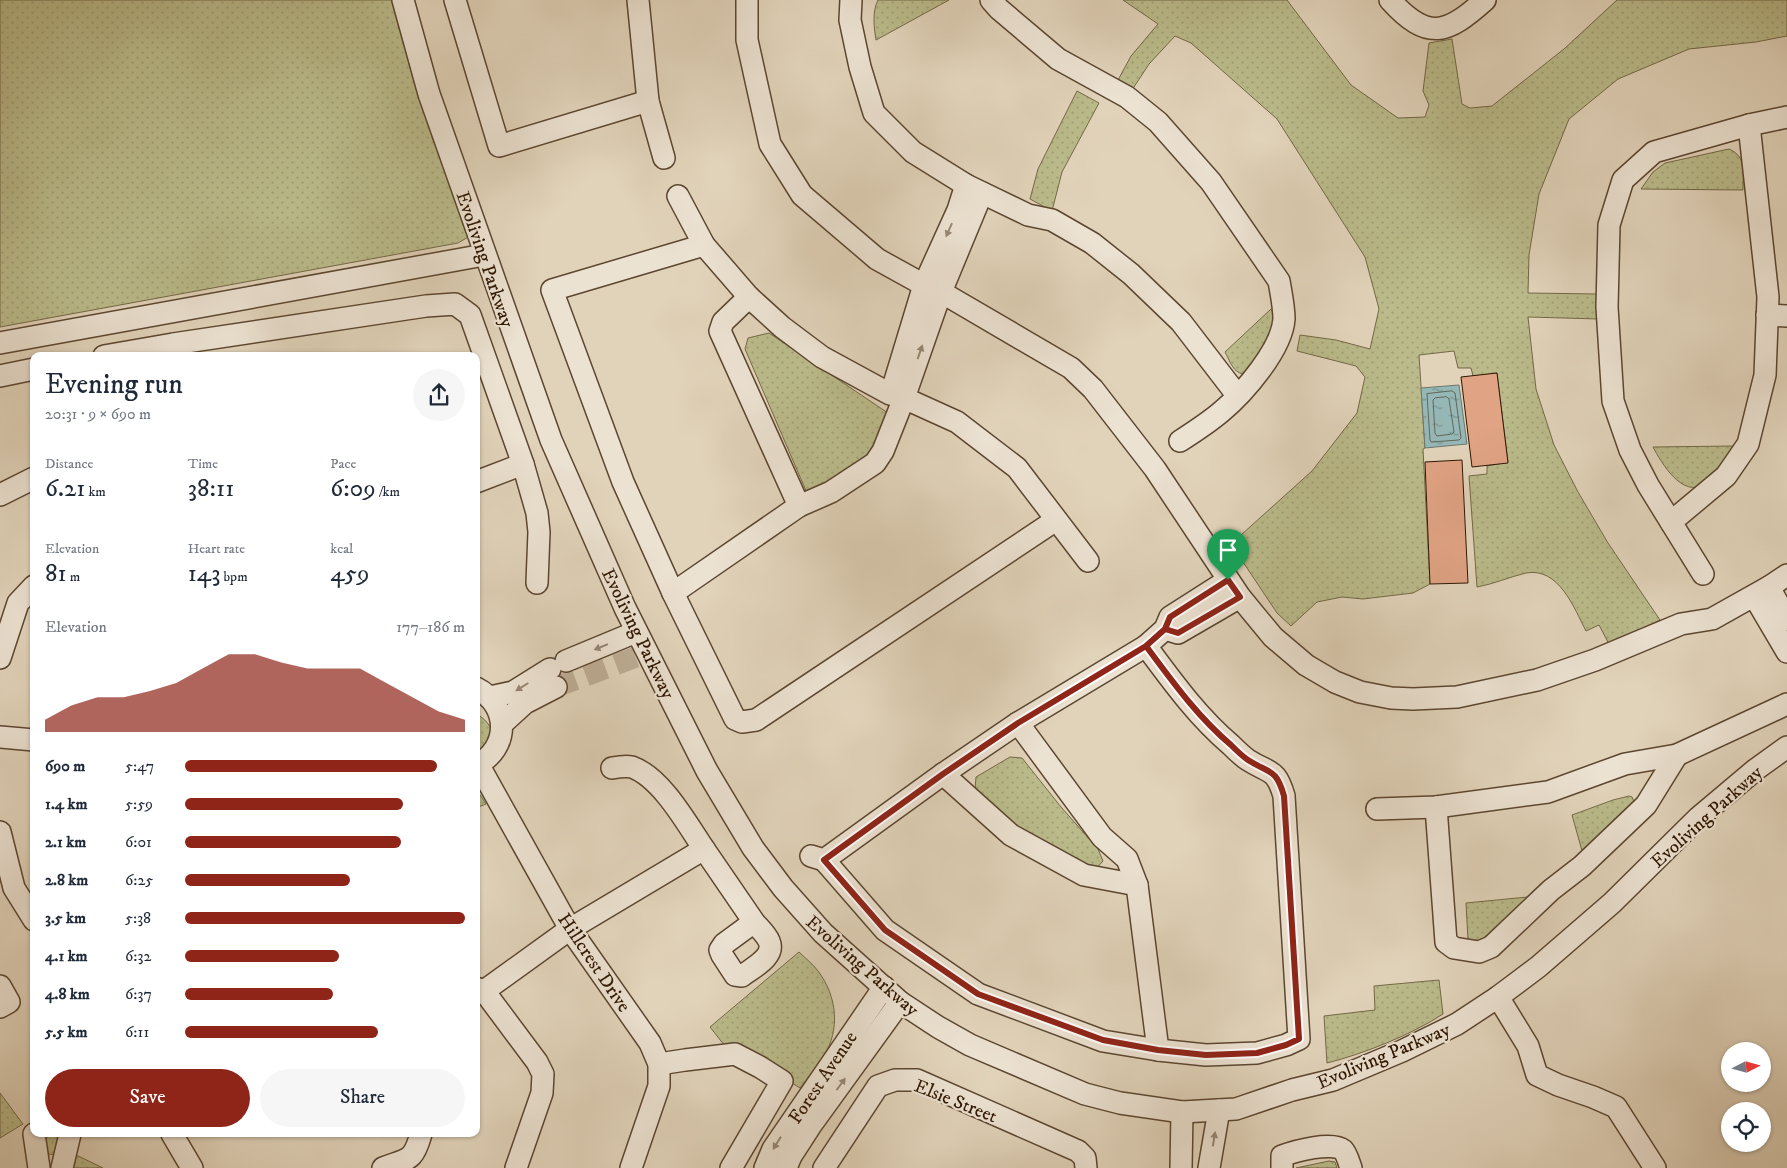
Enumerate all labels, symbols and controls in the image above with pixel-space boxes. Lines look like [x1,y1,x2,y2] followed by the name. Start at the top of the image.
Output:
[451,188,519,331] street label: Evoliving Parkway
[944,223,952,237] one-way arrow
[916,344,924,359] one-way arrow
[45,367,183,402] text: Evening run
[413,369,465,421] button: share
[45,404,151,424] text: 20:31 · 9 × 690 m
[45,455,93,473] text: Distance
[188,455,218,473] text: Time
[330,455,356,473] text: Pace
[45,473,85,504] text: 6.21
[188,473,234,504] text: 38:11
[330,473,376,504] text: 6:09
[85,483,106,501] text: km
[376,483,400,501] text: /km
[1207,529,1249,580] pin
[1214,536,1242,564] icon: arrive
[45,540,99,558] text: Elevation
[188,540,245,558] text: Heart rate
[330,540,353,558] text: kcal
[45,558,67,589] text: 81
[188,558,221,589] text: 143
[330,558,369,589] text: 459
[596,565,680,703] street label: Evoliving Parkway
[67,568,80,586] text: m
[221,568,248,586] text: bpm
[45,617,107,637] text: Elevation
[396,617,465,637] text: 177–186 m
[594,643,608,651] one-way arrow
[515,682,528,691] one-way arrow
[45,756,85,776] text: 690 m
[125,756,154,776] text: 5:47
[1646,760,1768,873] street label: Evoliving Parkway
[45,794,87,814] text: 1.4 km
[125,794,153,814] text: 5:59
[45,832,86,852] text: 2.1 km
[125,832,152,852] text: 6:01
[45,870,88,890] text: 2.8 km
[125,870,153,890] text: 6:25
[45,908,86,928] text: 3.5 km
[125,908,151,928] text: 5:38
[552,909,635,1017] street label: Hillcrest Drive
[801,911,924,1022] street label: Evoliving Parkway
[45,946,88,966] text: 4.1 km
[125,946,151,966] text: 6:32
[45,984,90,1004] text: 4.8 km
[125,984,152,1004] text: 6:37
[1314,1018,1454,1095] street label: Evoliving Parkway
[45,1022,87,1042] text: 5.5 km
[125,1022,149,1042] text: 6:11
[784,1027,863,1128] street label: Forest Avenue
[1721,1042,1771,1092] north arrow
[1721,1042,1771,1152] map controls
[45,1069,250,1127] button: Save
[260,1069,465,1127] button: Share
[911,1074,1000,1128] street label: Elsie Street
[836,1078,847,1091] one-way arrow
[1721,1102,1771,1152] button: locate
[1210,1131,1218,1147] one-way arrow
[773,1137,782,1150] one-way arrow

